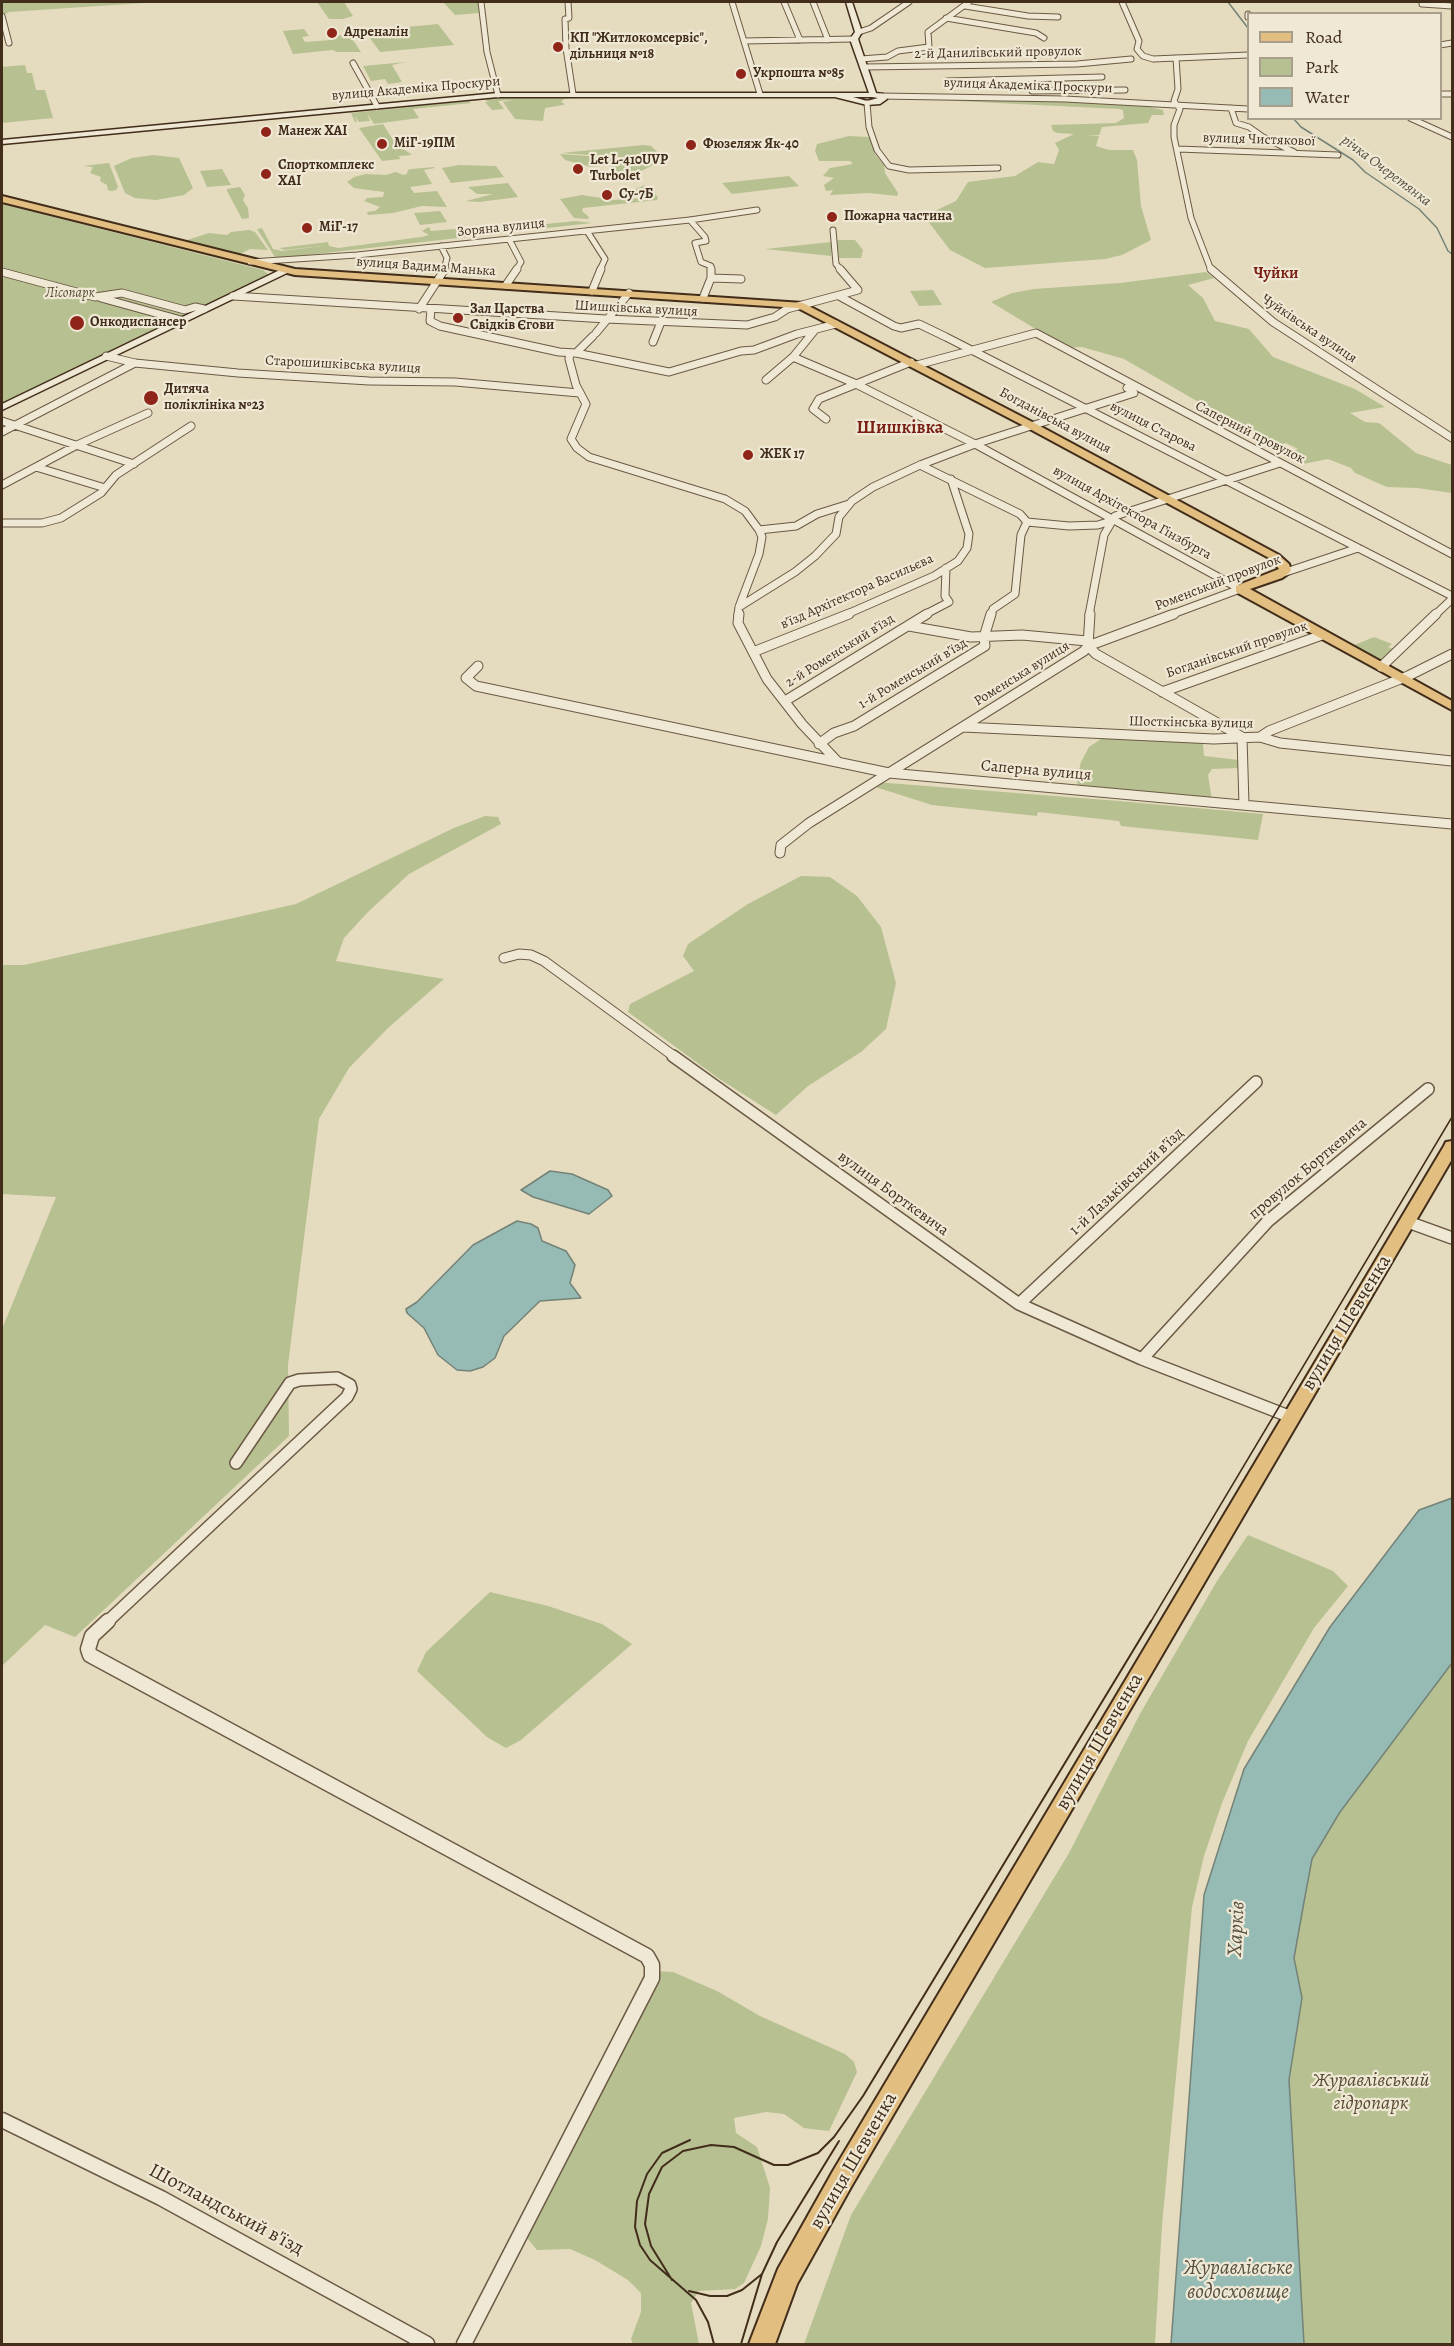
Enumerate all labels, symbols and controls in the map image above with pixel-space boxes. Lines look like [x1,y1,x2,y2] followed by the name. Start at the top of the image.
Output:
[1247,12,1442,120] legend
[344,25,408,41] place label: Адреналін
[1305,25,1342,49] text: Road
[325,26,339,40] marker: Адреналін
[570,31,708,63] place label: КП "Житлокомсервіс", дільниця №18
[551,40,565,54] marker: КП "Житлокомсервіс", дільниця №18
[914,43,1082,63] street label: 2-й Данилівський провулок
[1305,55,1339,79] text: Park
[753,66,844,82] place label: Укрпошта №85
[734,67,748,81] marker: Укрпошта №85
[331,73,501,105] street label: вулиця Академіка Проскури
[943,75,1113,97] street label: вулиця Академіка Проскури
[1305,85,1350,109] text: Water
[278,124,347,140] place label: Манеж ХАІ
[259,125,273,139] marker: Манеж ХАІ
[1202,130,1316,150] street label: вулиця Чистякової
[1337,131,1435,211] water label: річка Очеретянка
[394,136,455,152] place label: МіГ-19ПМ
[375,137,389,151] marker: МіГ-19ПМ
[703,137,799,153] place label: Фюзеляж Як-40
[684,138,698,152] marker: Фюзеляж Як-40
[590,153,668,186] place label: Let L-410UVP Turbolet
[278,158,374,190] place label: Спорткомплекс ХАІ
[571,162,585,176] marker: Let L-410UVP Turbolet
[259,167,273,181] marker: Спорткомплекс ХАІ
[619,187,654,203] place label: Су-7Б
[600,188,614,202] marker: Су-7Б
[844,209,952,225] place label: Пожарна частина
[825,210,839,224] marker: Пожарна частина
[456,215,546,241] street label: Зоряна вулиця
[319,220,358,236] place label: МіГ-17
[300,221,314,235] marker: МіГ-17
[356,254,496,280] street label: вулиця Вадима Манька
[1253,264,1299,284] district label: Чуйки
[45,286,95,302] park label: Лісопарк
[1258,291,1360,367] street label: Чуйківська вулиця
[574,297,698,321] street label: Шишківська вулиця
[470,302,554,334] place label: Зал Царства Свідків Єгови
[451,311,465,325] marker: Зал Царства Свідків Єгови
[68,314,86,332] marker: Онкодиспансер
[90,315,186,331] place label: Онкодиспансер
[265,353,421,377] street label: Старошишківська вулиця
[164,382,264,414] place label: Дитяча поліклініка №23
[996,384,1114,458] street label: Богданівська вулиця
[142,389,160,407] marker: Дитяча поліклініка №23
[1107,398,1199,456] street label: вулиця Старова
[1192,398,1308,468] street label: Саперний провулок
[857,418,943,440] district label: Шишківка
[760,447,805,463] place label: ЖЕК 17
[741,448,755,462] marker: ЖЕК 17
[1050,462,1214,564] street label: вулиця Архітектора Гінзбурга
[778,551,936,633] street label: в’їзд Архітектора Васильєва
[1153,551,1283,615] street label: Роменський провулок
[782,611,898,691] street label: 2-й Роменський в’їзд
[1164,618,1310,682] street label: Богданівський провулок
[856,635,970,713] street label: 1-й Роменський в’їзд
[971,638,1073,710] street label: Роменська вулиця
[1129,714,1253,732] street label: Шосткінська вулиця
[980,757,1092,785] street label: Саперна вулиця
[1245,1114,1371,1224] street label: провулок Борткевича
[1066,1124,1188,1240] street label: 1-й Лазьківський в’їзд
[834,1147,952,1241] street label: вулиця Борткевича
[1297,1251,1397,1395] street label: вулиця Шевченка
[1051,1669,1149,1815] street label: вулиця Шевченка
[1223,1901,1251,1957] water label: Харків
[1313,2069,1429,2116] park label: Журавлівський гідропарк
[805,2088,903,2234] street label: вулиця Шевченка
[144,2159,308,2261] street label: Шотландський в'їзд
[1183,2256,1293,2306] water label: Журавлівське водосховище

